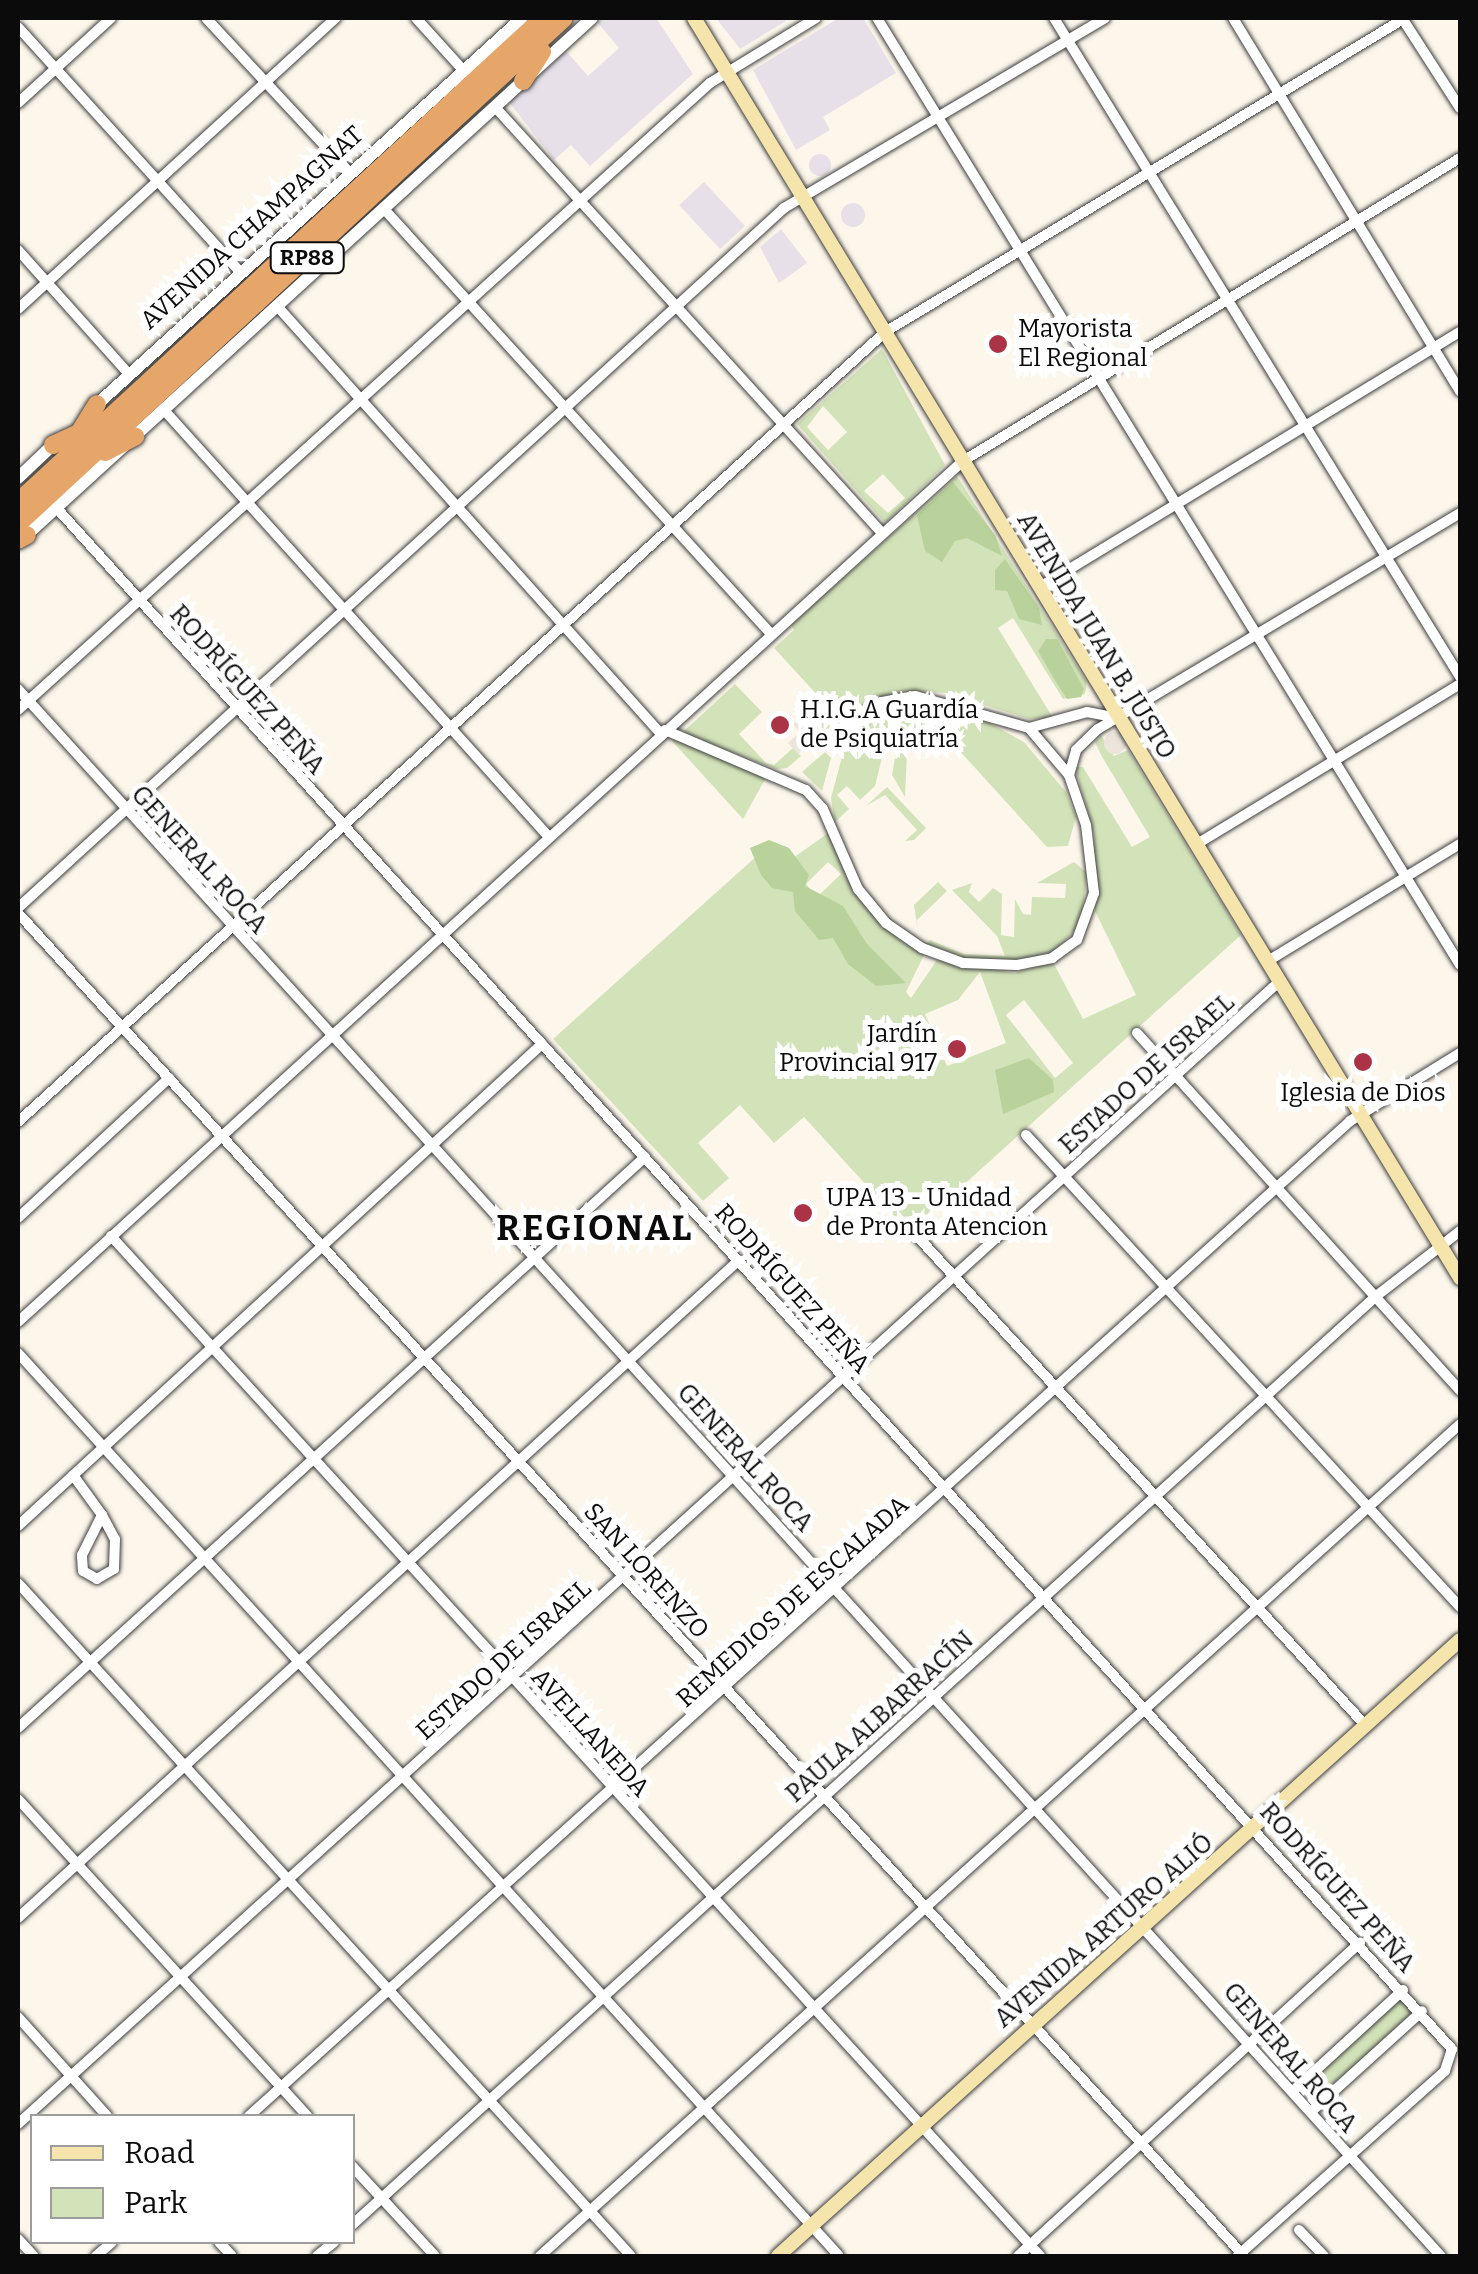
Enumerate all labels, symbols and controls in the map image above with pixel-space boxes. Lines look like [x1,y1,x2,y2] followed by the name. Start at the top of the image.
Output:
[134,120,370,336] street label: AVENIDA CHAMPAGNAT
[270,241,344,275] road number: RP88
[1018,315,1147,374] place label: Mayorista El Regional
[987,333,1009,355] marker: Mayorista El Regional
[1010,507,1182,765] street label: AVENIDA JUAN B. JUSTO
[163,599,331,781] street label: RODRÍGUEZ PEÑA
[800,696,978,755] place label: H.I.G.A Guardía de Psiquiatría
[769,714,791,736] marker: H.I.G.A Guardía de Psiquiatría
[125,780,273,940] street label: GENERAL ROCA
[1053,988,1241,1160] street label: ESTADO DE ISRAEL
[779,1020,937,1079] place label: Jardín Provincial 917
[946,1038,968,1060] marker: Jardín Provincial 917
[1352,1051,1374,1073] marker: Iglesia de Dios
[1280,1078,1446,1108] place label: Iglesia de Dios
[826,1184,1048,1243] place label: UPA 13 - Unidad de Pronta Atencion
[708,1198,876,1380] street label: RODRÍGUEZ PEÑA
[790,1200,816,1226] marker: UPA 13 - Unidad de Pronta Atencion
[496,1207,694,1249] district label: REGIONAL
[671,1378,819,1538] street label: GENERAL ROCA
[671,1490,915,1714] street label: REMEDIOS DE ESCALADA
[577,1497,715,1645] street label: SAN LORENZO
[410,1574,598,1746] street label: ESTADO DE ISRAEL
[780,1625,980,1809] street label: PAULA ALBARRACÍN
[525,1663,655,1803] street label: AVELLANEDA
[1253,1797,1421,1979] street label: RODRÍGUEZ PEÑA
[989,1828,1219,2034] street label: AVENIDA ARTURO ALIÓ
[1217,1977,1363,2139] street label: GENERAL ROCA
[30,2114,355,2244] legend
[124,2135,195,2171] text: Road
[124,2185,187,2221] text: Park

